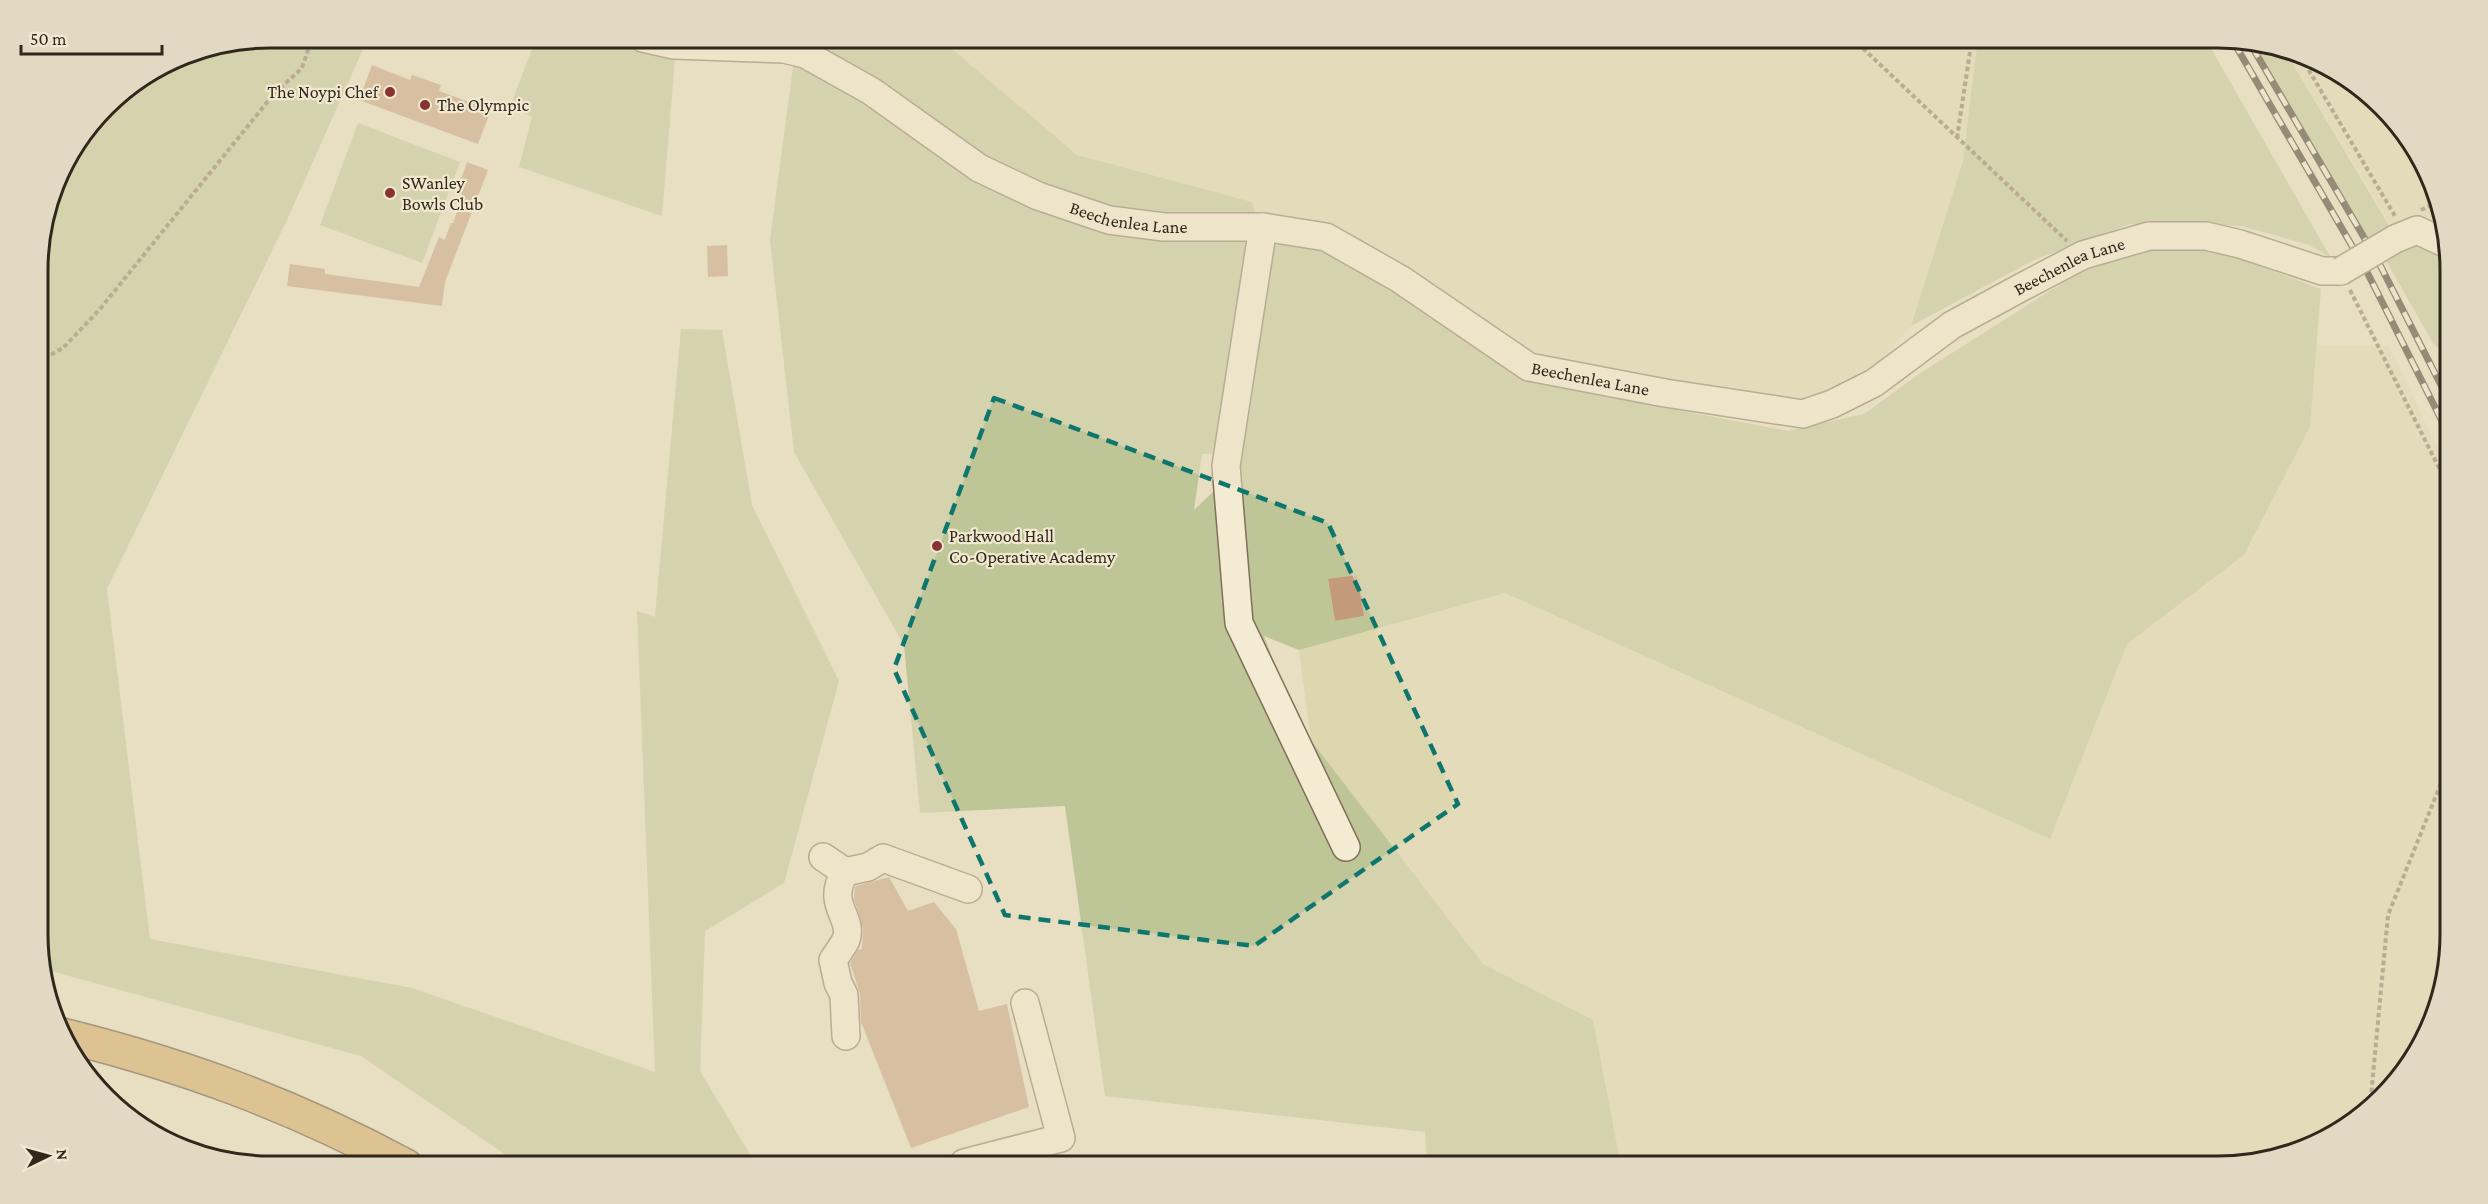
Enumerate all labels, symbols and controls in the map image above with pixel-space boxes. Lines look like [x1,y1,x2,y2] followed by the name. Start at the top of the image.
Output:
[21,18,162,56] scale bar
[30,29,67,49] text: 50 m
[267,82,380,102] place label: The Noypi Chef
[383,85,397,99] marker: The Noypi Chef
[437,95,529,115] place label: The Olympic
[418,98,432,112] marker: The Olympic
[402,173,483,214] place label: SWanley Bowls Club
[383,186,397,200] marker: SWanley Bowls Club
[1067,197,1187,237] street label: Beechenlea Lane
[2010,233,2127,300] street label: Beechenlea Lane
[1530,358,1651,400] street label: Beechenlea Lane
[949,526,1116,567] place label: Parkwood Hall Co-Operative Academy
[930,539,944,553] marker: Parkwood Hall Co-Operative Academy
[18,1126,78,1186] north arrow
[54,1149,71,1161] text: N

